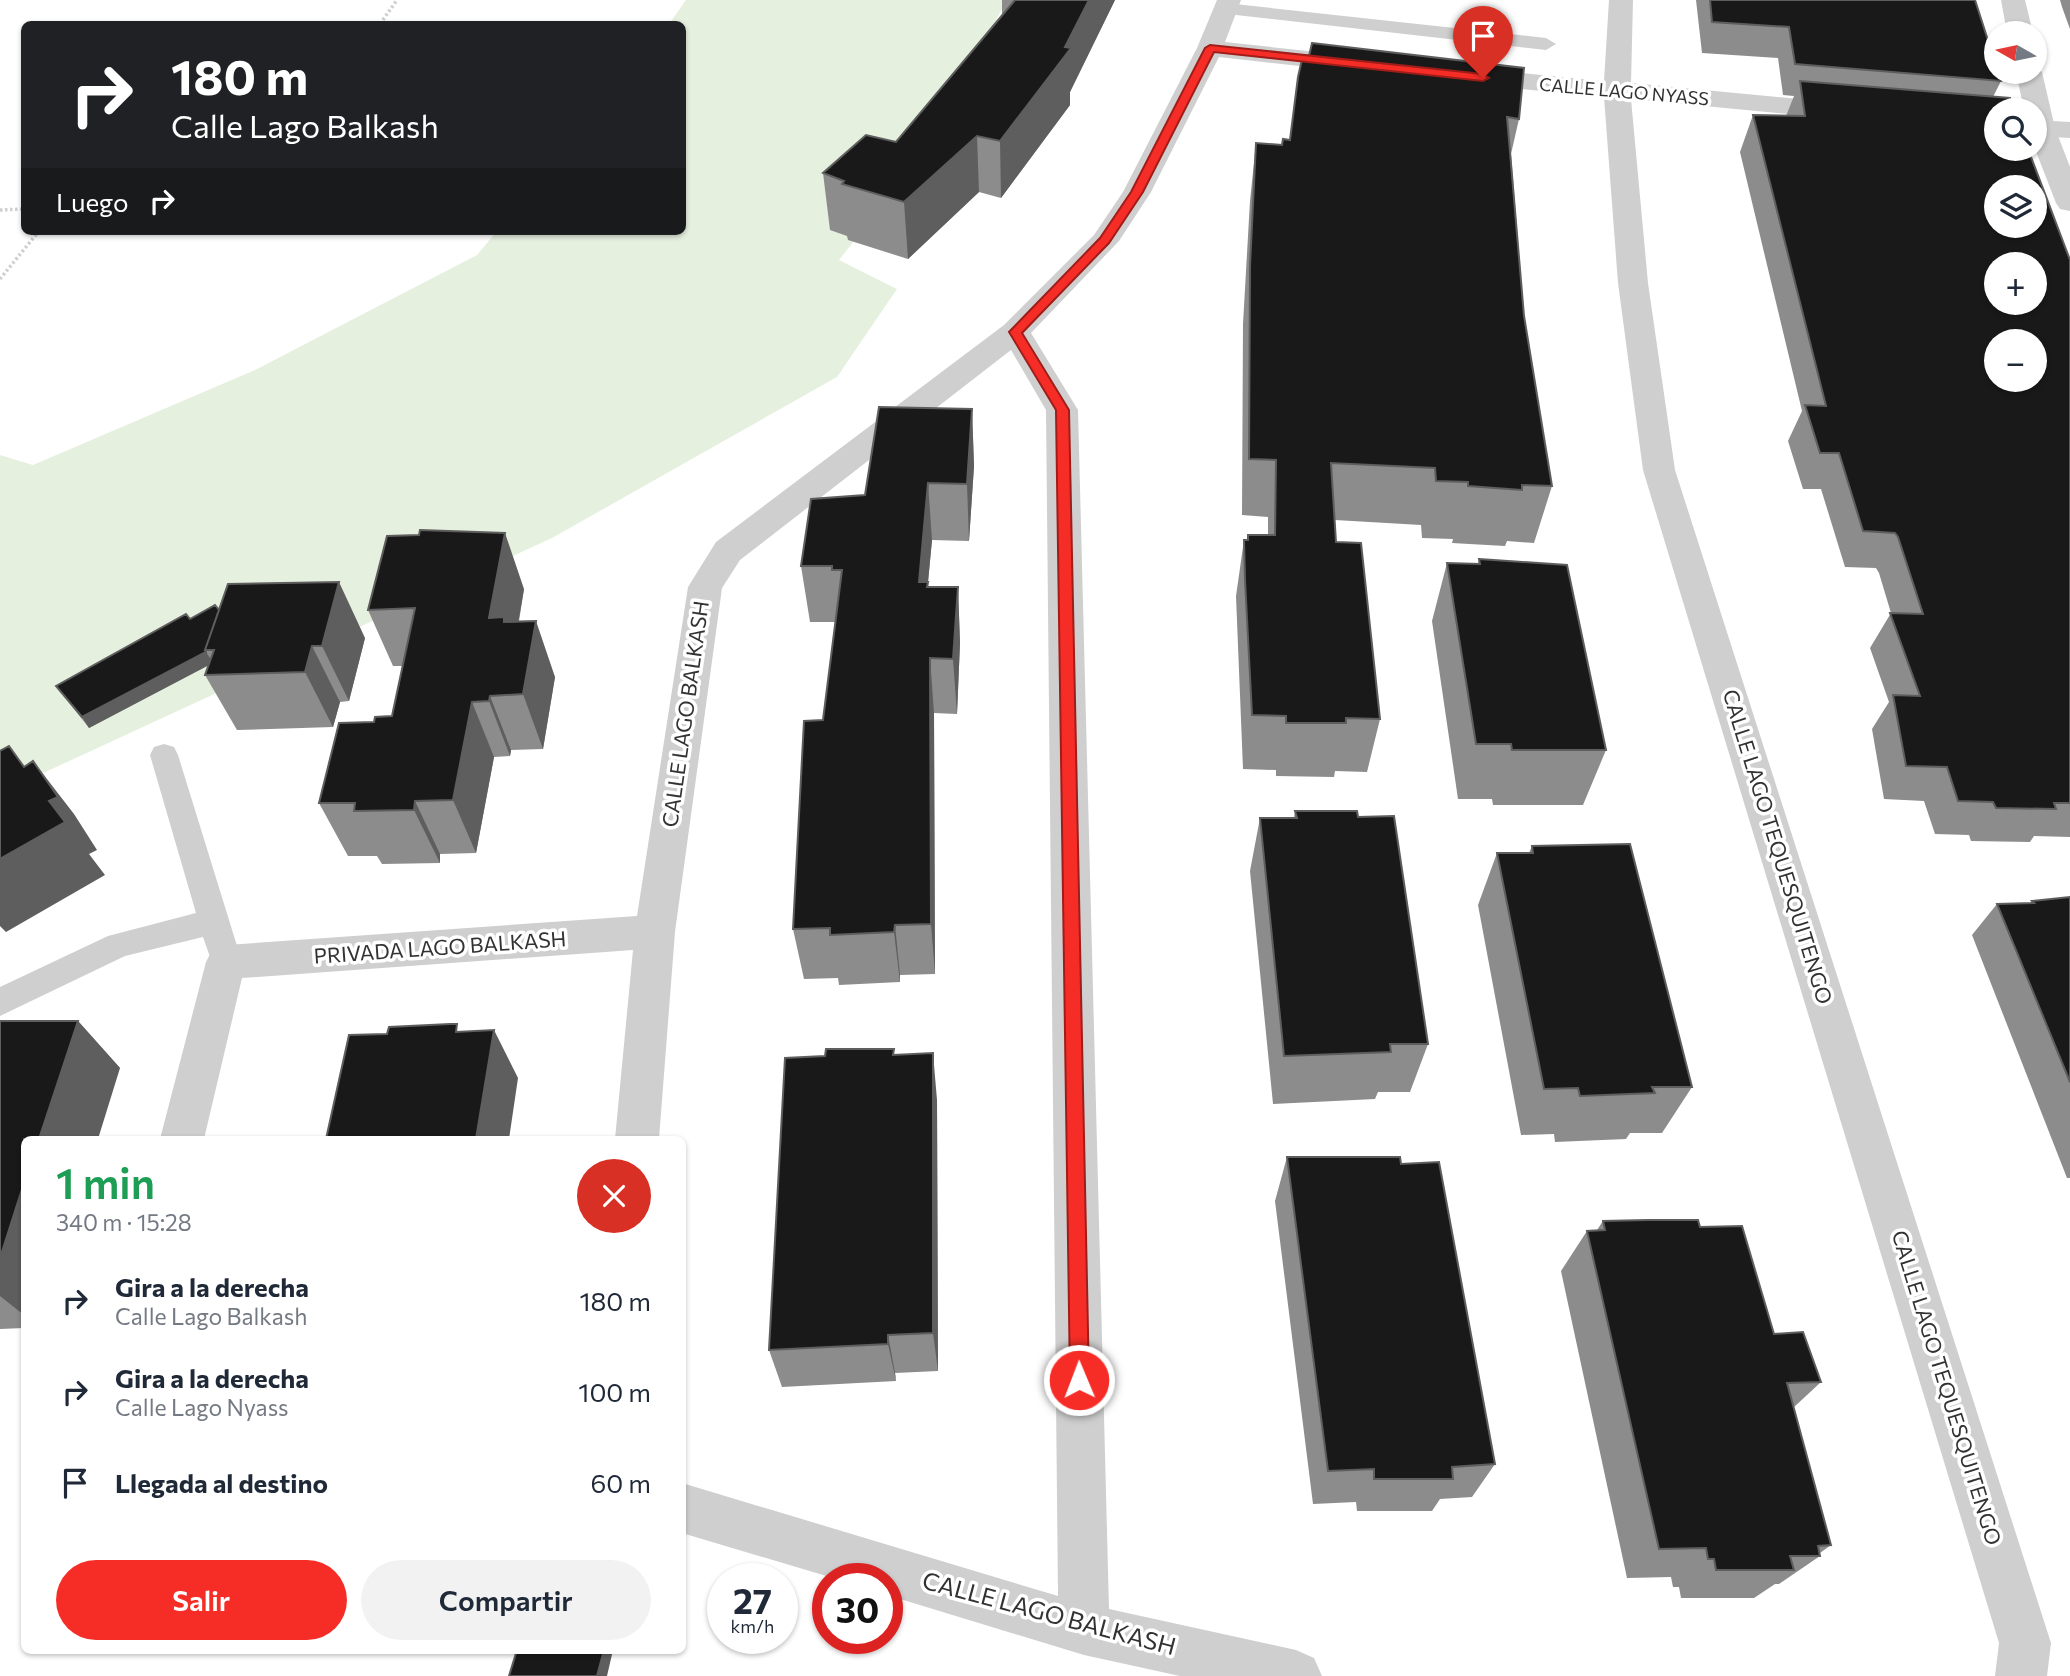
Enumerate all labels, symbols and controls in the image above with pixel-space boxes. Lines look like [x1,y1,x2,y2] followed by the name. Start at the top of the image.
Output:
[1453,6,1513,78] pin
[1464,17,1502,55] icon: arrive
[1984,21,2048,84] north arrow
[1984,21,2047,392] map controls
[171,45,308,105] text: 180 m
[56,49,147,140] icon: right
[1538,73,1710,109] street label: CALLE LAGO NYASS
[1984,98,2047,161] button: search
[171,105,439,145] text: Calle Lago Balkash
[1984,175,2047,238] button: layers
[143,182,181,220] icon: right
[56,186,129,217] text: Luego
[1984,252,2047,315] button: +
[1984,329,2047,392] button: −
[656,599,713,829] street label: CALLE LAGO BALKASH
[1719,686,1838,1007] street label: CALLE LAGO TEQUESQUITENGO
[313,925,567,968] street label: PRIVADA LAGO BALKASH
[56,1156,155,1208] text: 1 min
[577,1159,651,1233] button: close
[56,1208,192,1236] text: 340 m · 15:28
[1888,1227,2007,1548] street label: CALLE LAGO TEQUESQUITENGO
[115,1271,309,1302] text: Gira a la derecha
[56,1282,94,1320] icon: right
[579,1285,651,1316] text: 180 m
[115,1302,307,1330] text: Calle Lago Balkash
[1042,1343,1116,1417] position arrow
[115,1362,309,1393] text: Gira a la derecha
[56,1373,94,1411] icon: right
[578,1376,651,1407] text: 100 m
[115,1393,289,1421] text: Calle Lago Nyass
[56,1464,94,1502] icon: arrive
[115,1467,328,1498] text: Llegada al destino
[591,1467,651,1498] text: 60 m
[56,1560,347,1640] button: Salir
[361,1560,651,1640] button: Compartir
[812,1563,903,1654] speed limit sign: 30
[920,1565,1179,1660] street label: CALLE LAGO BALKASH
[733,1578,772,1621] text: 27
[731,1615,774,1637] text: km/h

